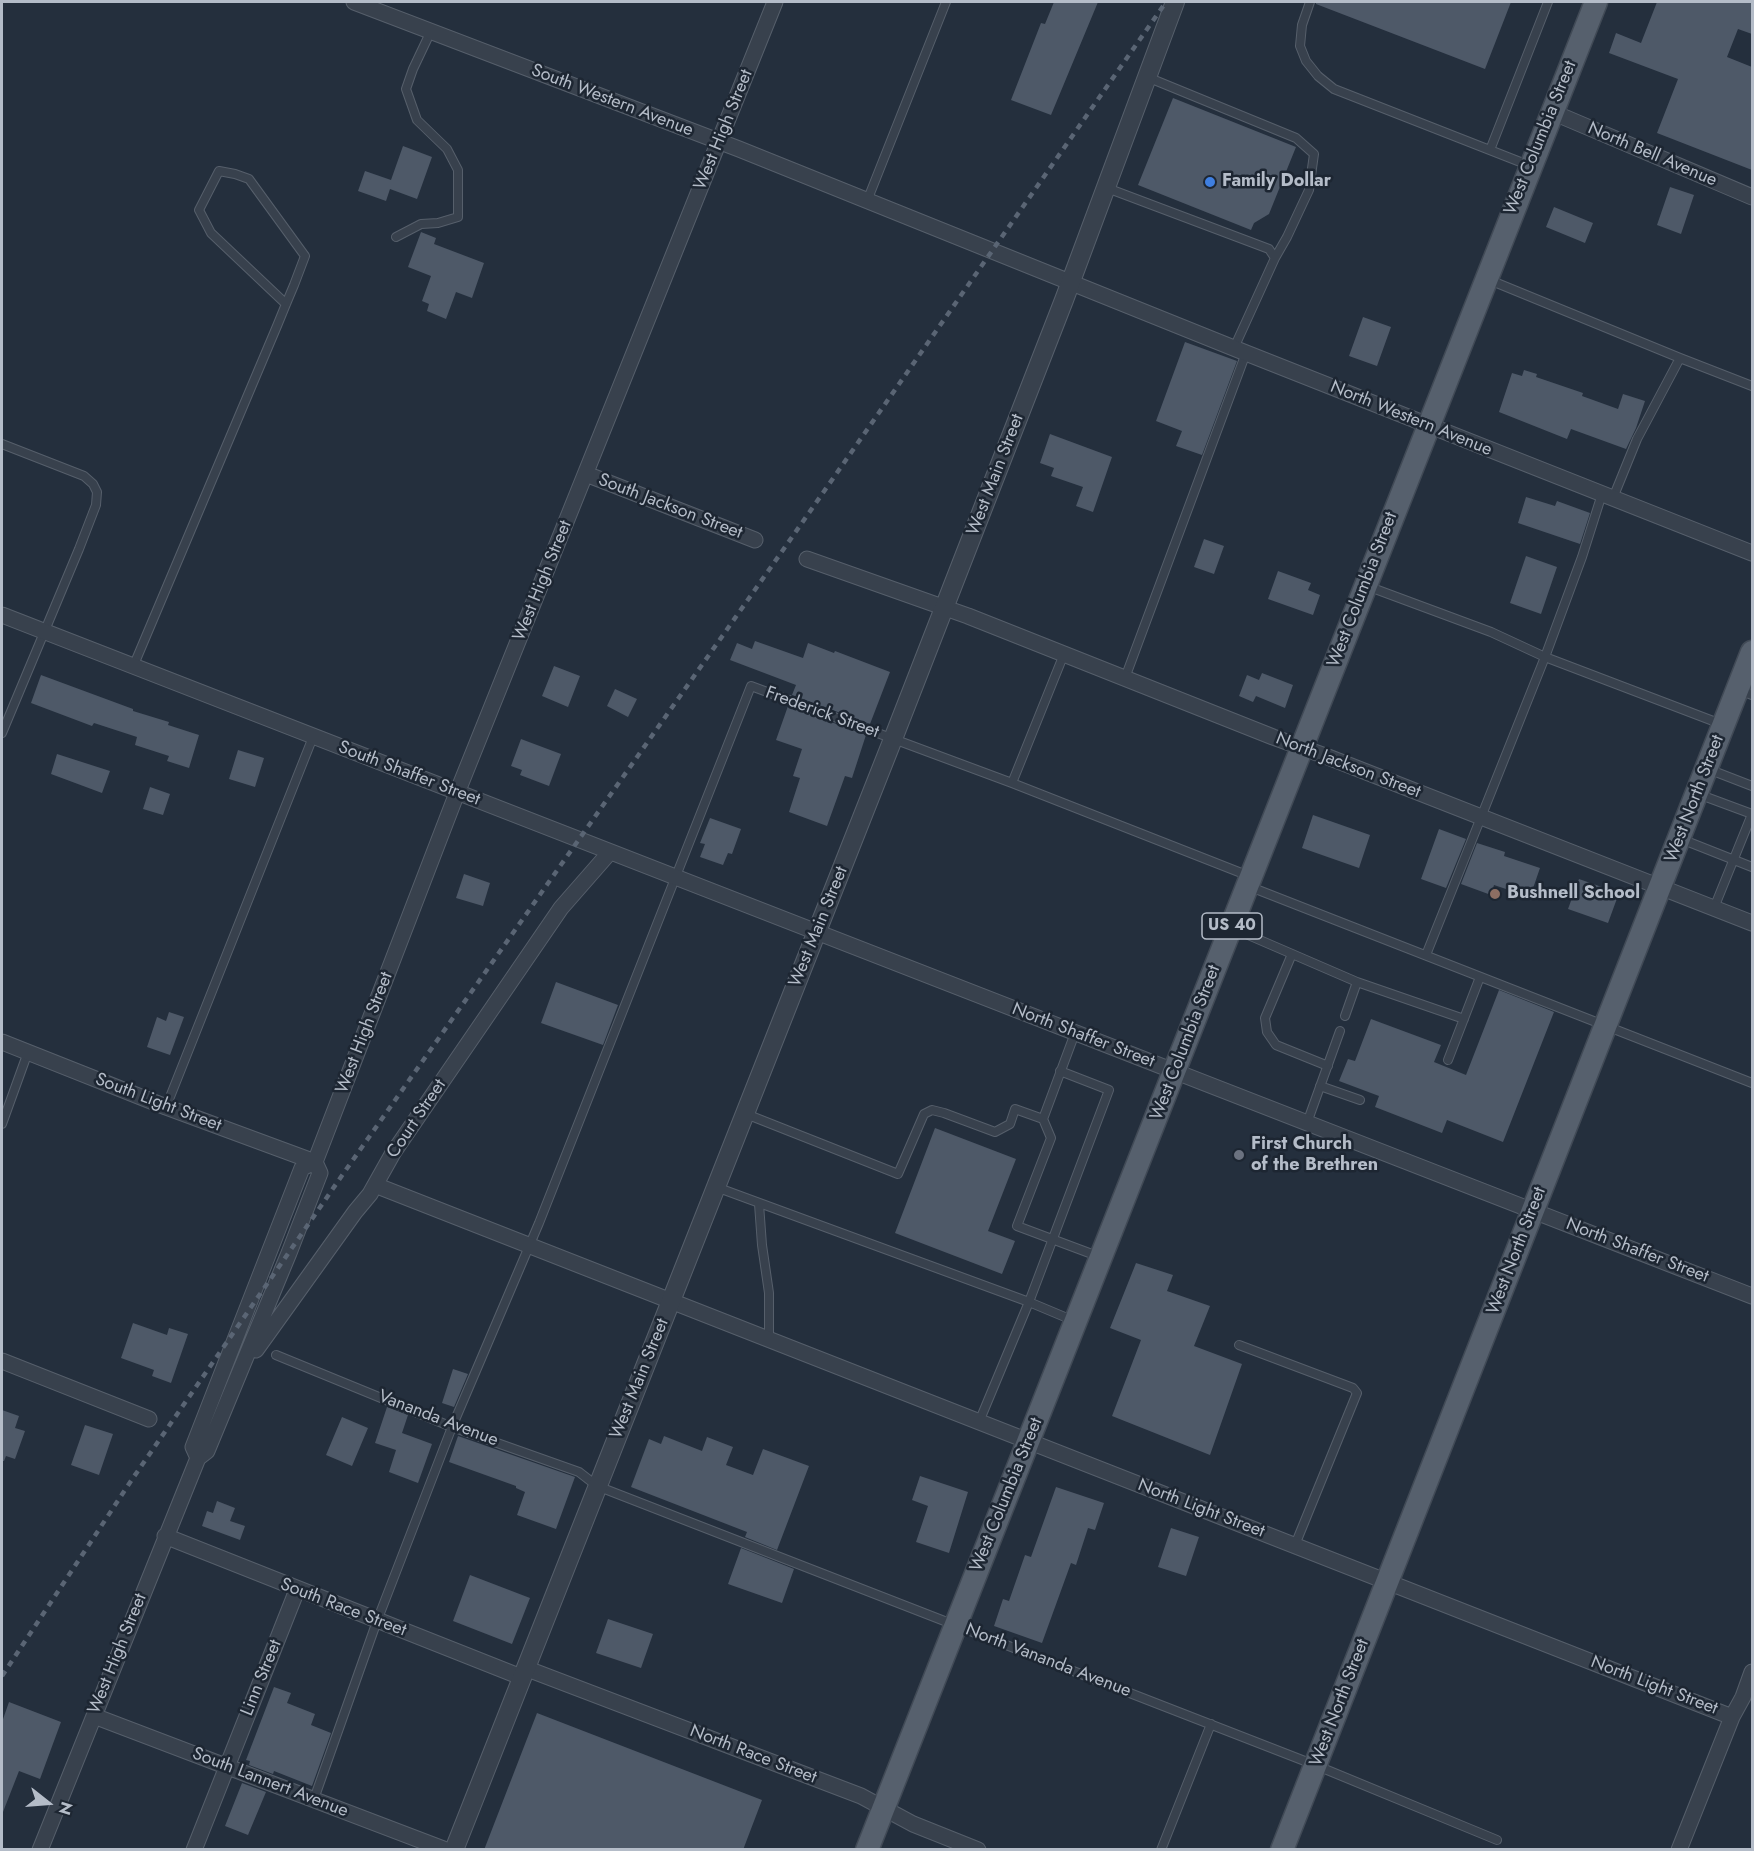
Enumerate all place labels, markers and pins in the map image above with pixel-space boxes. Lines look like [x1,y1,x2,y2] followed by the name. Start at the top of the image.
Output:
[1222,171,1331,193] place label: Family Dollar
[1203,175,1217,189] marker: Family Dollar
[1507,883,1640,905] place label: Bushnell School
[1488,887,1502,901] marker: Bushnell School
[1251,1134,1378,1176] place label: First Church of the Brethren
[1232,1148,1246,1162] marker: First Church of the Brethren

